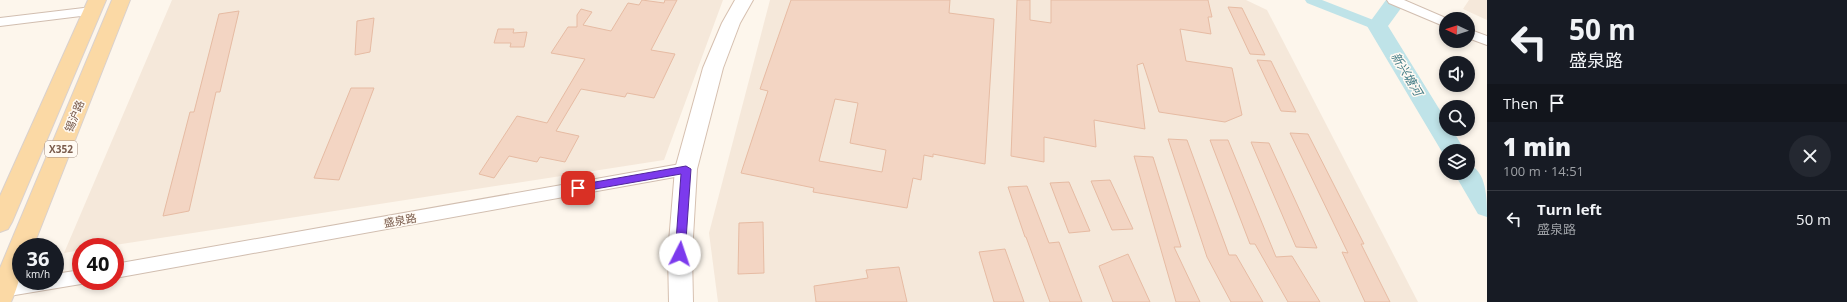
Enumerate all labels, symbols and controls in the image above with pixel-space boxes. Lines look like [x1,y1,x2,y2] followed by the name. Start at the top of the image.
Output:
[1569,10,1636,48] text: 50 m
[1439,12,1475,48] north arrow
[1439,12,1475,180] map controls
[1503,16,1555,68] icon: left
[1569,48,1623,72] text: 盛泉路
[1387,49,1428,101] water label: 新兴塘河
[1439,56,1475,92] button: sound
[1546,92,1568,114] icon: arrive
[1503,93,1538,113] text: Then
[61,98,87,134] street label: 锡沪路
[1439,100,1475,136] button: search
[1503,130,1571,163] text: 1 min
[1789,135,1831,177] button: close
[45,141,77,157] road number: X352
[1439,144,1475,180] button: layers
[1503,162,1584,180] text: 100 m · 14:51
[561,171,595,205] pin
[567,177,589,199] icon: arrive
[1537,199,1602,219] text: Turn left
[1503,208,1525,230] icon: left
[1796,209,1831,229] text: 50 m
[382,210,418,230] street label: 盛泉路
[1537,220,1576,238] text: 盛泉路
[659,233,701,275] position arrow
[72,238,124,290] speed limit sign: 40
[27,245,49,272] text: 36
[26,267,50,281] text: km/h

